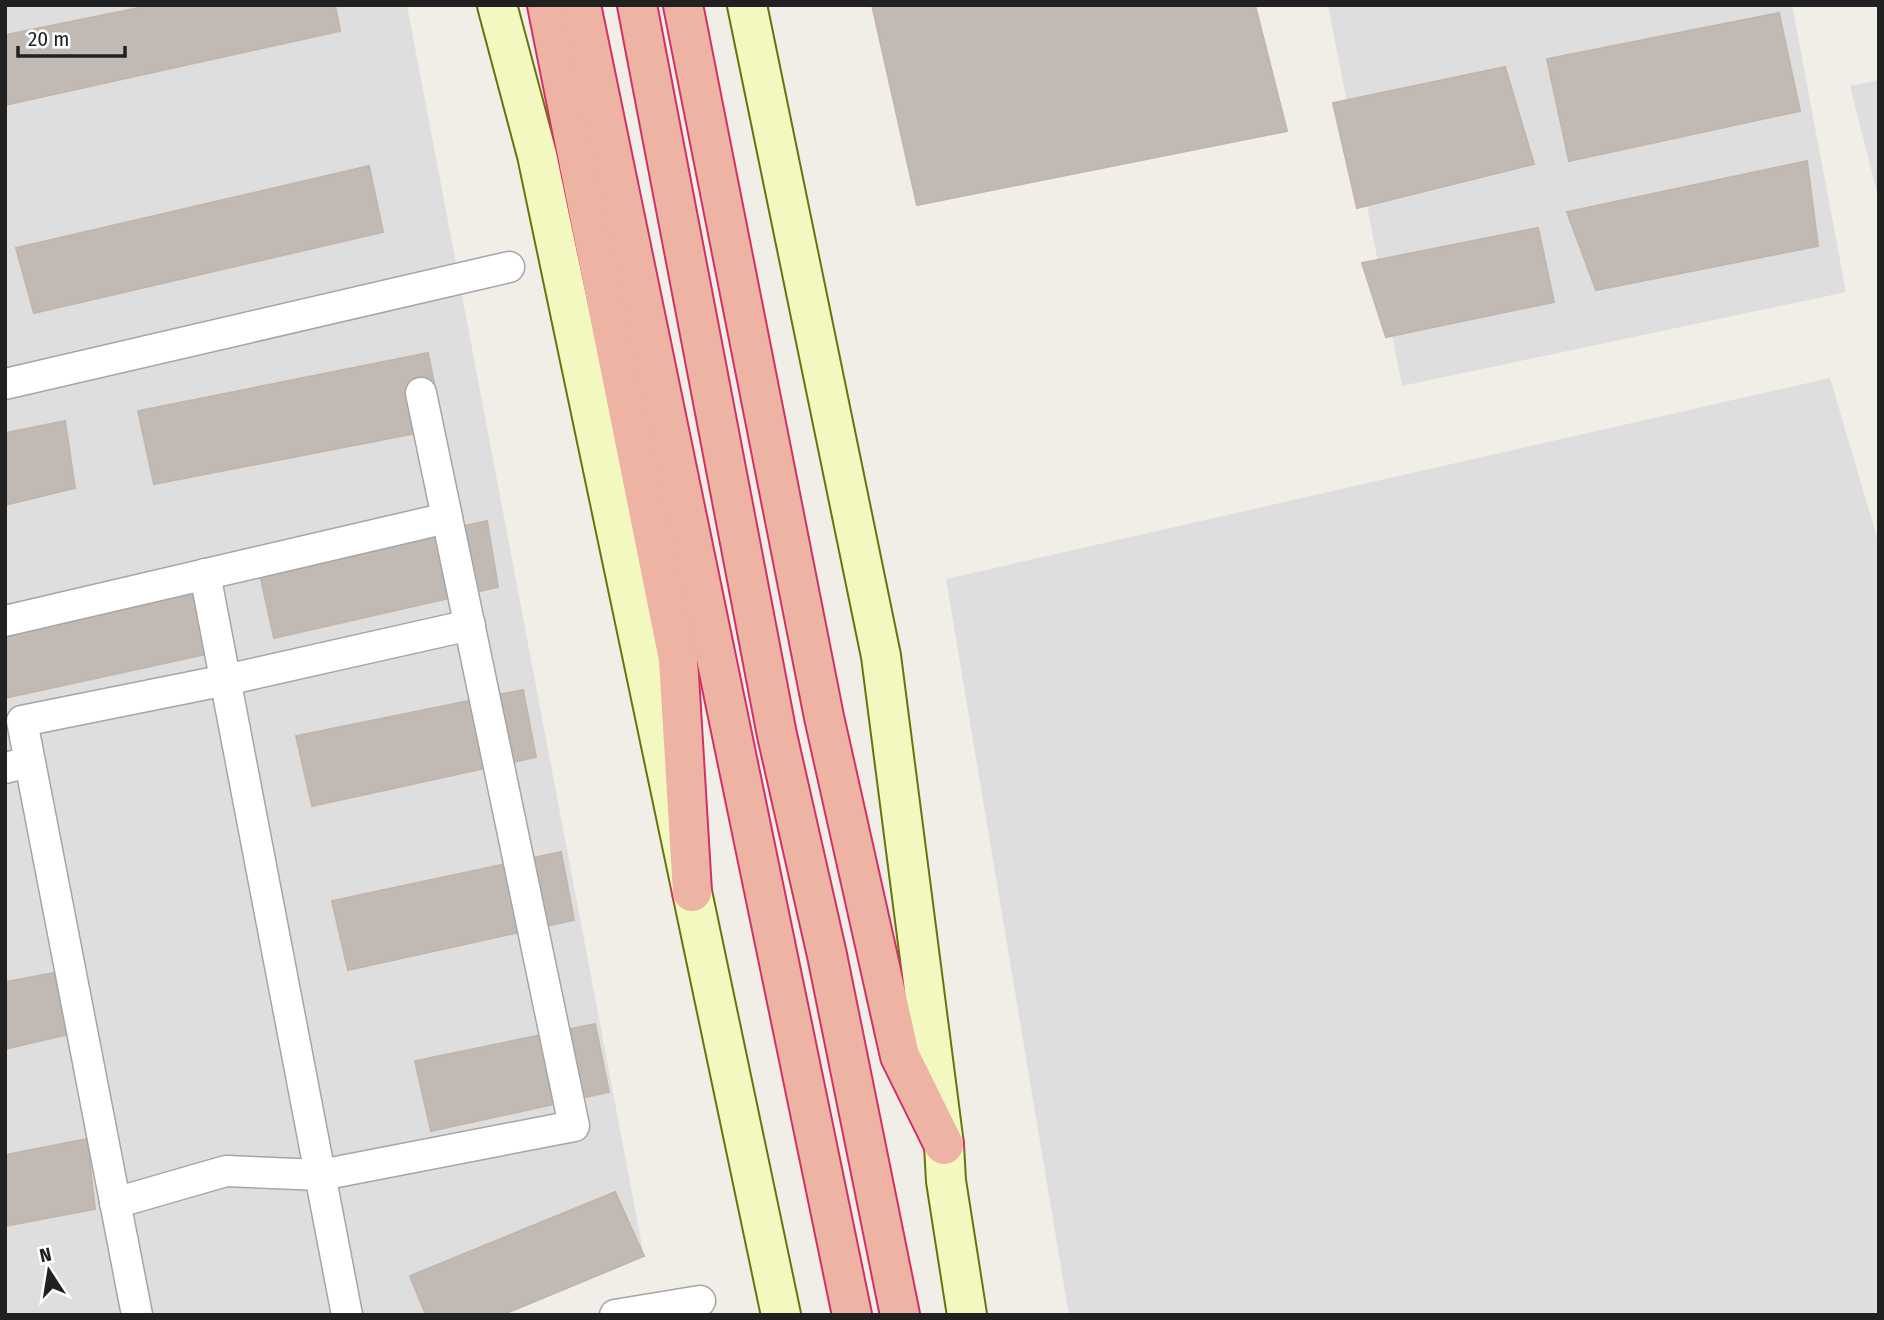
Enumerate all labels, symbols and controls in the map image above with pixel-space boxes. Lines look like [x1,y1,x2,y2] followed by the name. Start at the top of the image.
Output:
[18,14,124,58] scale bar
[28,26,69,52] text: 20 m
[14,1236,84,1306] north arrow
[38,1242,54,1267] text: N

